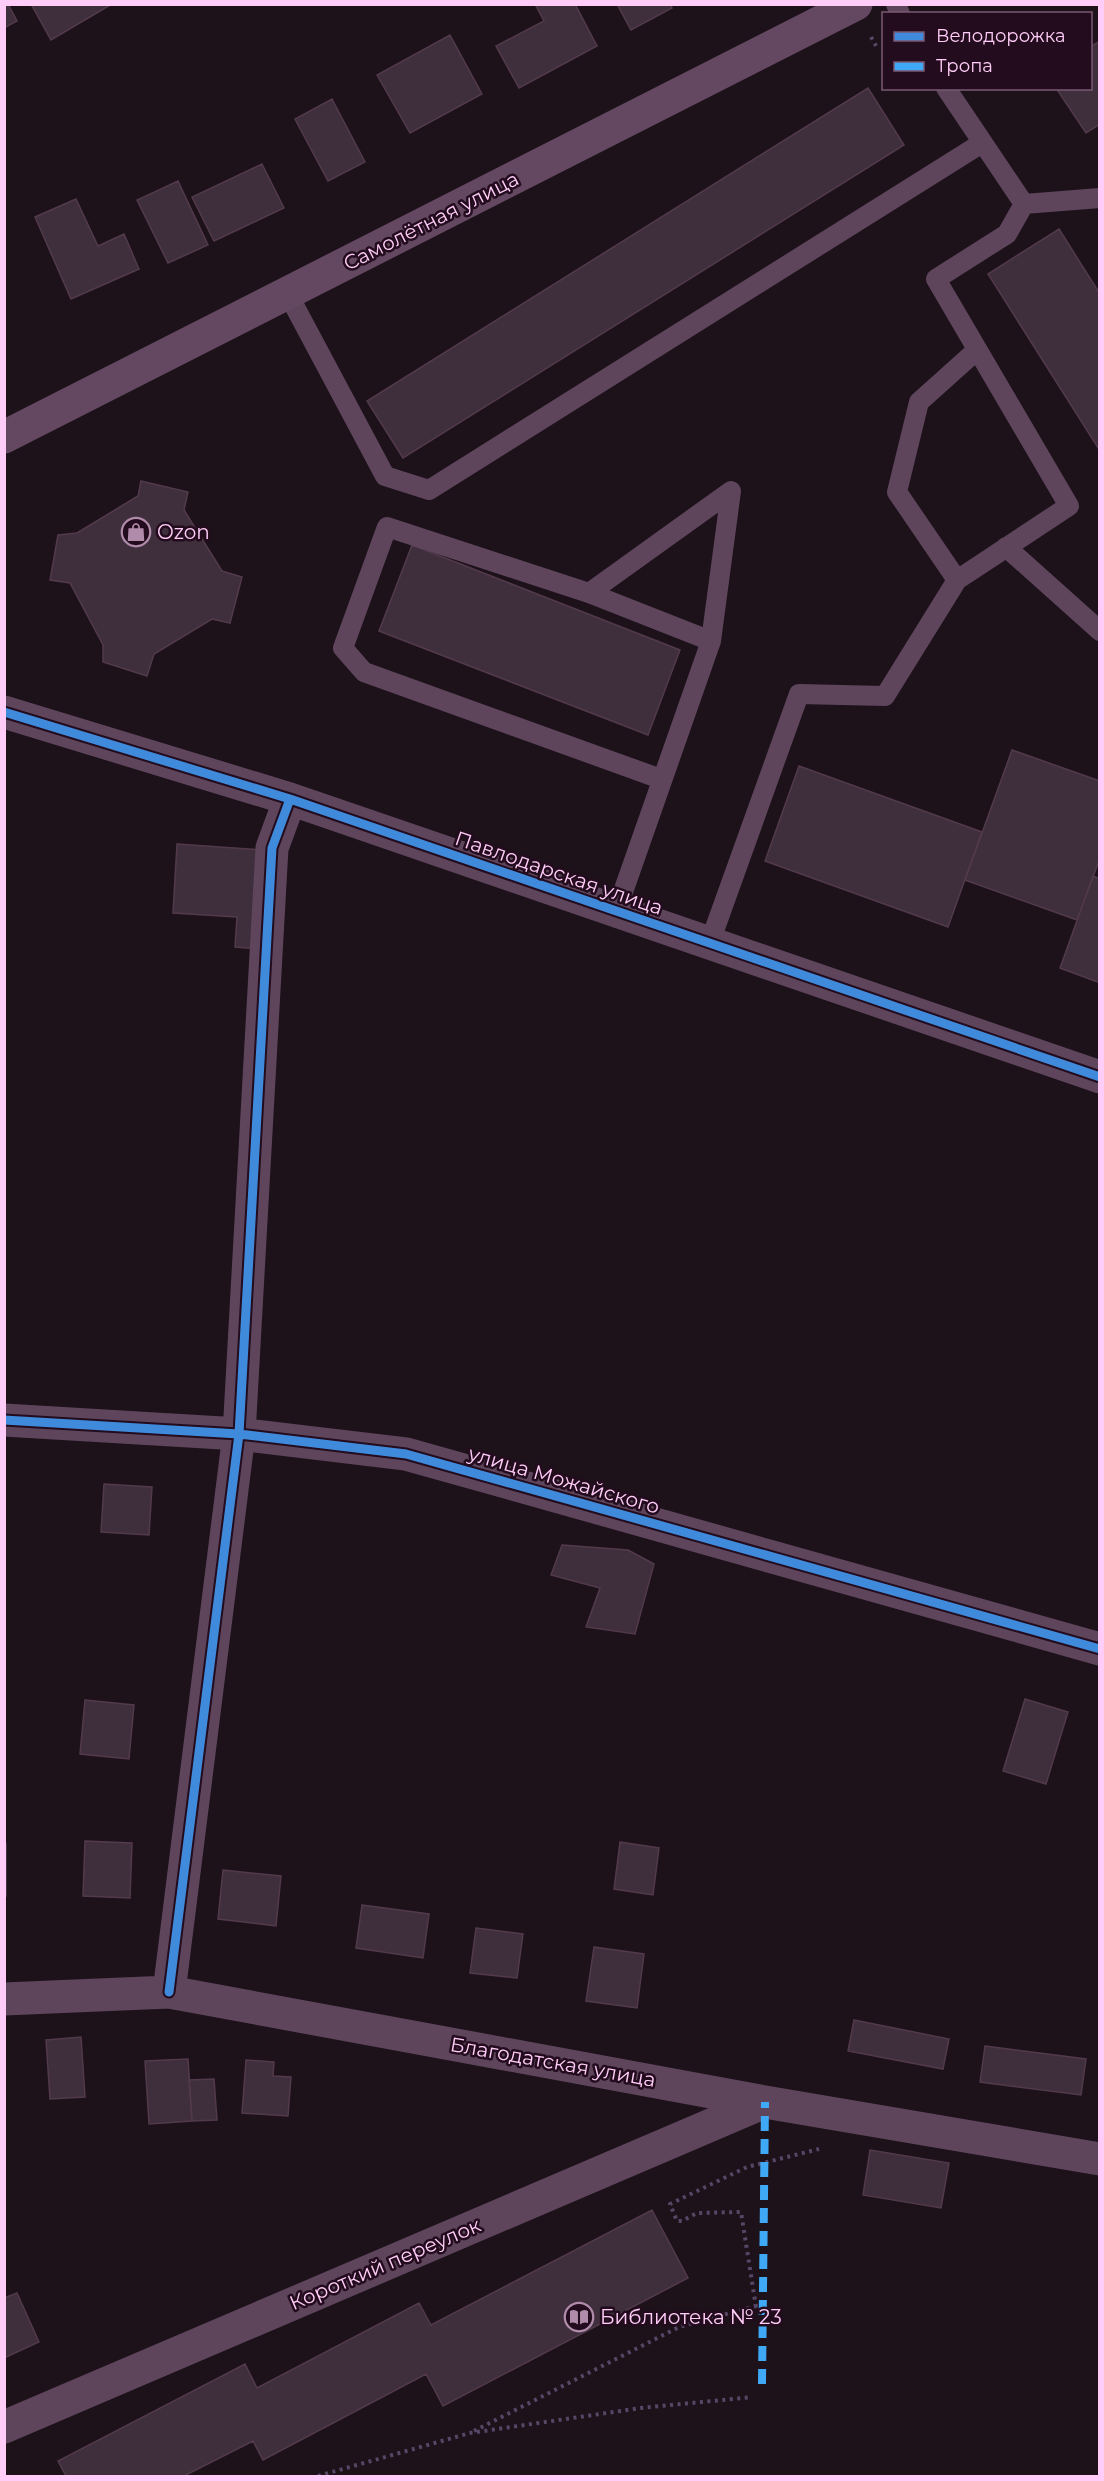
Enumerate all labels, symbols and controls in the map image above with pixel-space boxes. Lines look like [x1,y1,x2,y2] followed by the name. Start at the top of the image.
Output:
[882,12,1092,90] legend
[936,25,1065,47] text: Велодорожка
[936,55,993,77] text: Тропа
[339,166,523,276] street label: Самолётная улица
[120,516,152,548] shop icon: Ozon
[157,520,210,544] place label: Ozon
[452,826,666,920] street label: Павлодарская улица
[465,1441,663,1519] street label: улица Можайского
[448,2032,658,2092] street label: Благодатская улица
[286,2213,485,2315] street label: Короткий переулок
[563,2301,595,2333] library icon: Библиотека № 23
[600,2305,782,2329] place label: Библиотека № 23

